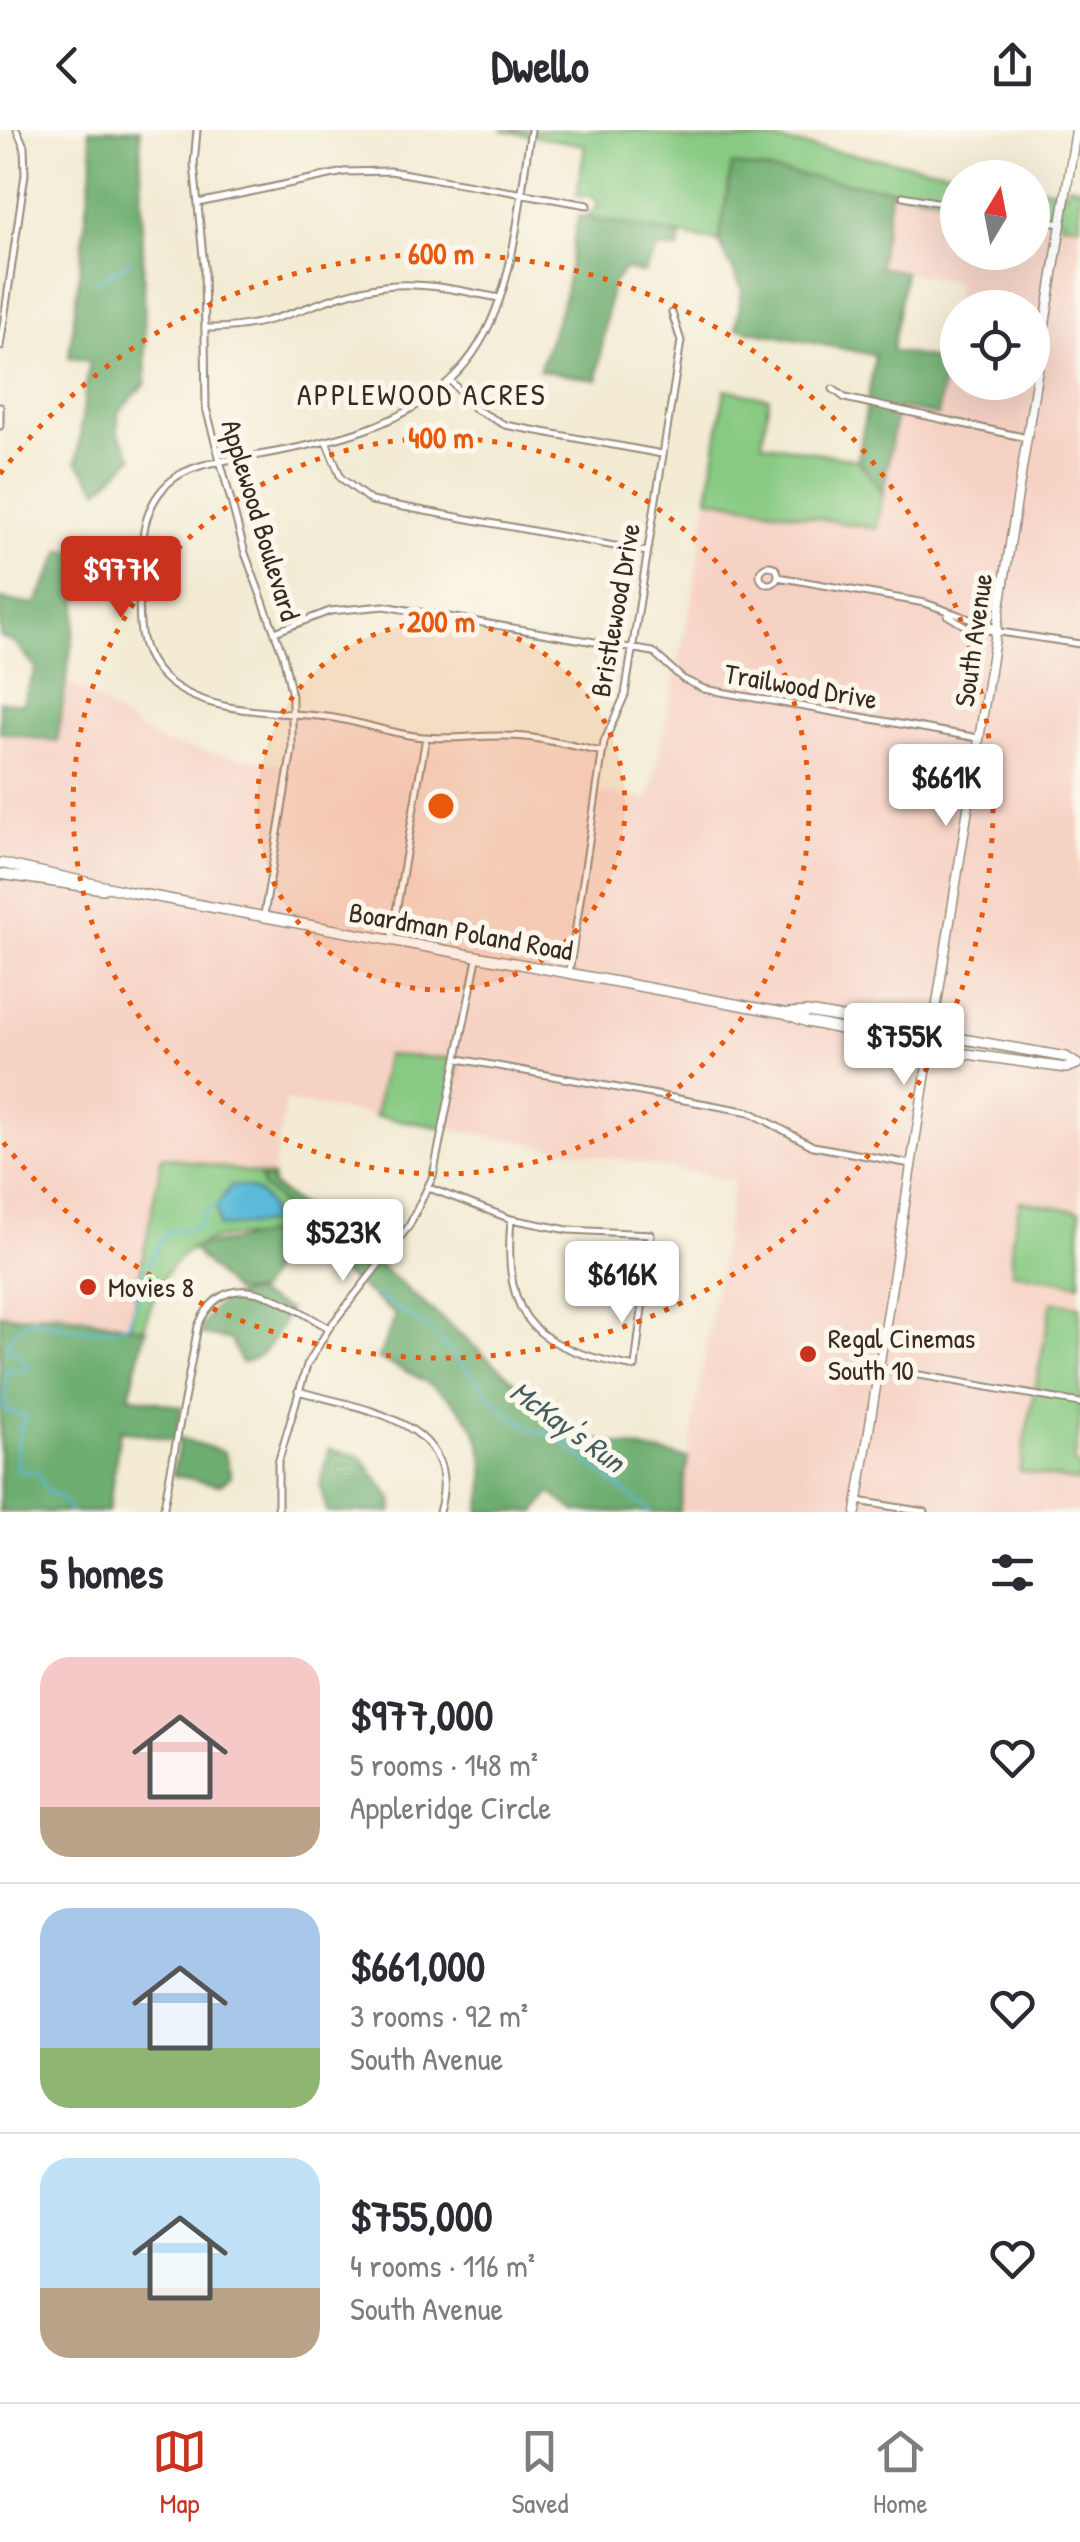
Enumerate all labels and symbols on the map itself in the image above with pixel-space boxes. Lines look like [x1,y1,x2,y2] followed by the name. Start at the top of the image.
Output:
[940,160,1050,270] north arrow
[408,233,474,273] text: 600 m
[297,374,547,414] district label: APPLEWOOD ACRES
[212,415,310,625] street label: Applewood Boulevard
[408,417,474,457] text: 400 m
[581,520,649,700] street label: Bristlewood Drive
[51,536,191,621] pin: $977K
[945,571,1001,709] street label: South Avenue
[407,601,475,641] text: 200 m
[722,654,880,718] street label: Trailwood Drive
[876,744,1016,829] pin: $661K
[423,788,459,824] centre of rings
[346,893,576,969] street label: Boardman Poland Road
[834,1003,974,1088] pin: $755K
[273,1199,413,1284] pin: $523K
[552,1241,692,1326] pin: $616K
[108,1268,194,1306] place label: Movies 8
[77,1276,99,1298] marker: Movies 8
[828,1319,975,1389] place label: Regal Cinemas South 10
[797,1343,819,1365] marker: Regal Cinemas South 10
[502,1371,635,1483] water label: McKay's Run

